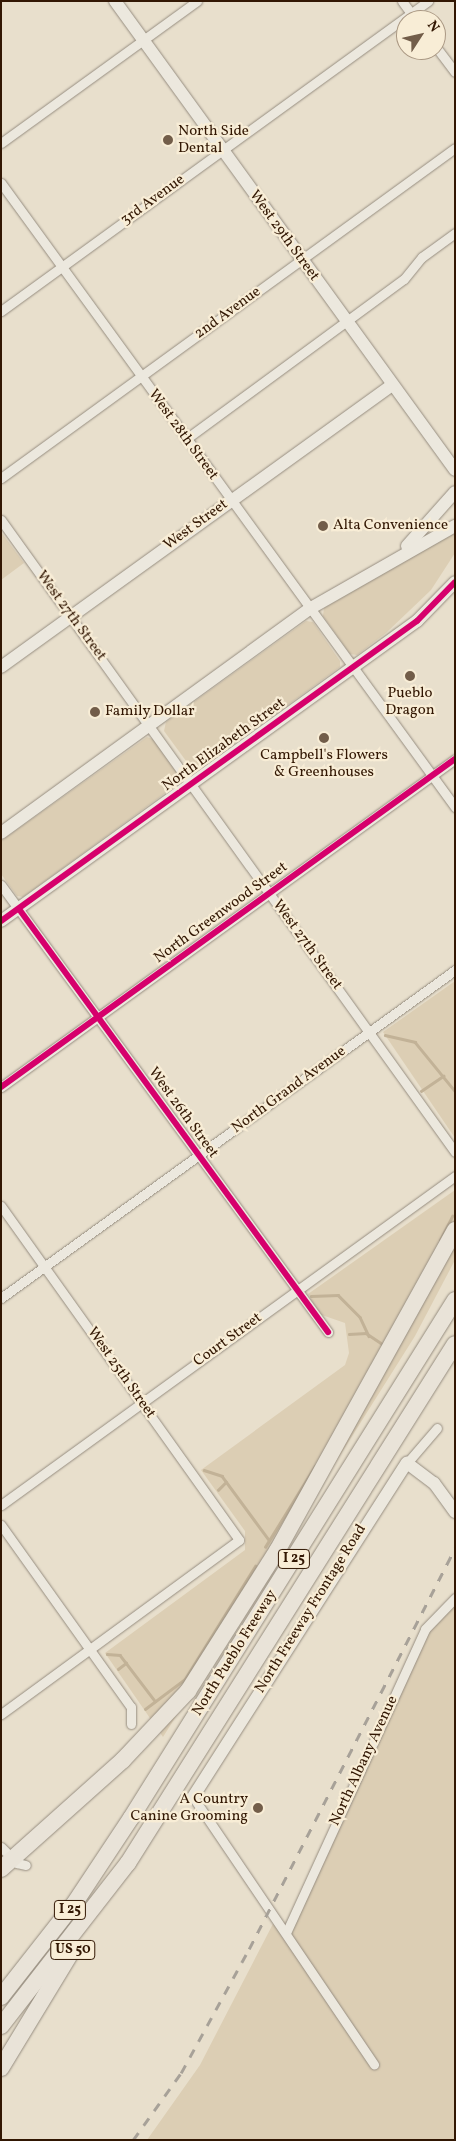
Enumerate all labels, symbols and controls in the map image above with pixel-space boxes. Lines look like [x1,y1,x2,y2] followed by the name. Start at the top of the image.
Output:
[396,10,446,60] north arrow
[422,17,444,36] text: N
[178,122,249,157] place label: North Side Dental
[162,134,174,146] marker: North Side Dental
[118,171,188,229] street label: 3rd Avenue
[245,187,323,285] street label: West 29th Street
[191,283,265,343] street label: 2nd Avenue
[144,386,222,484] street label: West 28th Street
[160,496,232,554] street label: West Street
[333,517,448,535] place label: Alta Convenience
[317,520,329,532] marker: Alta Convenience
[32,567,110,665] street label: West 27th Street
[404,670,416,682] marker: Pueblo Dragon
[385,684,435,719] place label: Pueblo Dragon
[159,694,289,796] street label: North Elizabeth Street
[105,703,195,721] place label: Family Dollar
[89,706,101,718] marker: Family Dollar
[318,732,330,744] marker: Campbell's Flowers & Greenhouses
[260,746,388,781] place label: Campbell's Flowers & Greenhouses
[151,859,291,967] street label: North Greenwood Street
[268,896,346,994] street label: West 27th Street
[228,1043,350,1137] street label: North Grand Avenue
[144,1064,222,1162] street label: West 26th Street
[190,1309,266,1371] street label: Court Street
[83,1324,159,1422] street label: West 25th Street
[251,1521,371,1697] street label: North Freeway Frontage Road
[278,1548,310,1570] road number: I 25
[189,1587,281,1719] street label: North Pueblo Freeway
[326,1693,402,1829] street label: North Albany Avenue
[131,1790,248,1825] place label: A Country Canine Grooming
[252,1802,264,1814] marker: A Country Canine Grooming
[54,1898,86,1922] road number: I 25
[49,1938,97,1962] road number: US 50

